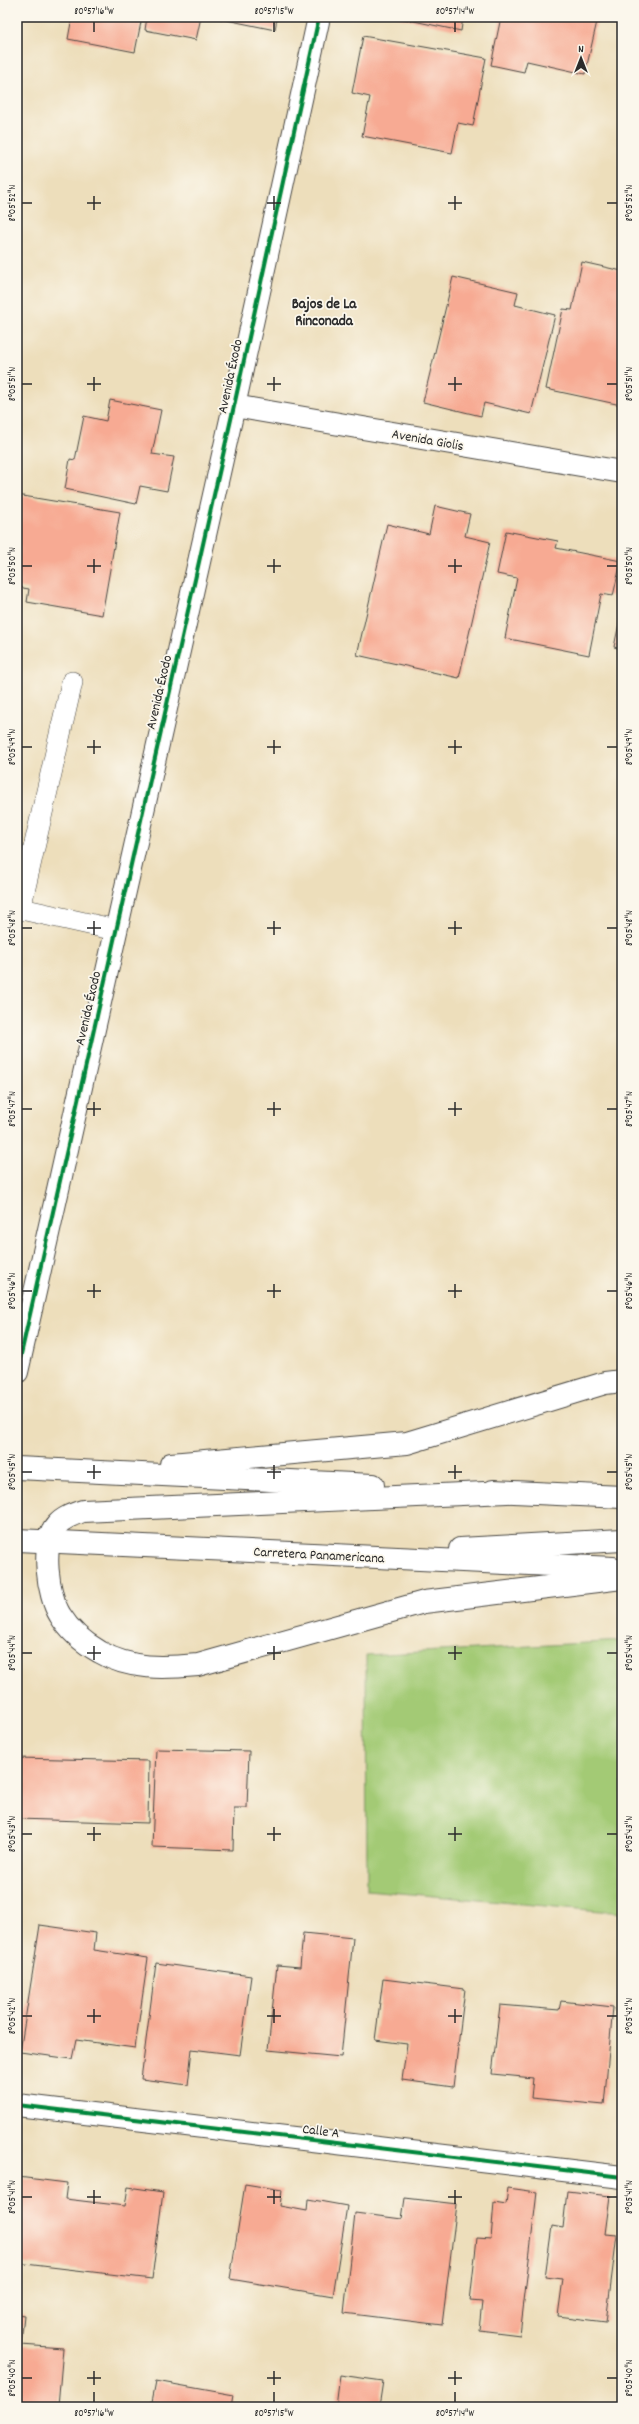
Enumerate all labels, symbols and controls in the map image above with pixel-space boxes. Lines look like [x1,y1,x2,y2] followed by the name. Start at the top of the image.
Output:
[74,5,114,19] text: 80°57'16"W
[254,5,294,19] text: 80°57'15"W
[436,5,475,19] text: 80°57'14"W
[561,38,601,78] north arrow
[578,42,584,58] text: N
[6,185,20,221] text: 8°05'52"N
[623,185,637,221] text: 8°05'52"N
[292,294,357,333] district label: Bajos de La Rinconada
[213,337,249,415] street label: Avenida Éxodo
[6,367,20,401] text: 8°05'51"N
[623,367,637,401] text: 8°05'51"N
[390,425,465,457] street label: Avenida Giolis
[6,547,20,585] text: 8°05'50"N
[623,547,637,585] text: 8°05'50"N
[142,653,178,732] street label: Avenida Éxodo
[6,729,20,765] text: 8°05'49"N
[623,729,637,765] text: 8°05'49"N
[6,910,20,946] text: 8°05'48"N
[623,910,637,946] text: 8°05'48"N
[71,969,107,1048] street label: Avenida Éxodo
[6,1091,20,1127] text: 8°05'47"N
[623,1091,637,1127] text: 8°05'47"N
[6,1273,20,1309] text: 8°05'46"N
[623,1273,637,1309] text: 8°05'46"N
[6,1454,20,1490] text: 8°05'45"N
[623,1454,637,1490] text: 8°05'45"N
[253,1543,385,1569] street label: Carretera Panamericana
[6,1635,20,1671] text: 8°05'44"N
[623,1635,637,1671] text: 8°05'44"N
[6,1816,20,1852] text: 8°05'43"N
[623,1816,637,1852] text: 8°05'43"N
[6,1998,20,2034] text: 8°05'42"N
[623,1998,637,2034] text: 8°05'42"N
[301,2120,341,2144] street label: Calle A
[6,2180,20,2214] text: 8°05'41"N
[623,2180,637,2214] text: 8°05'41"N
[6,2359,20,2397] text: 8°05'40"N
[623,2359,637,2397] text: 8°05'40"N
[74,2407,114,2421] text: 80°57'16"W
[254,2407,294,2421] text: 80°57'15"W
[436,2407,475,2421] text: 80°57'14"W

